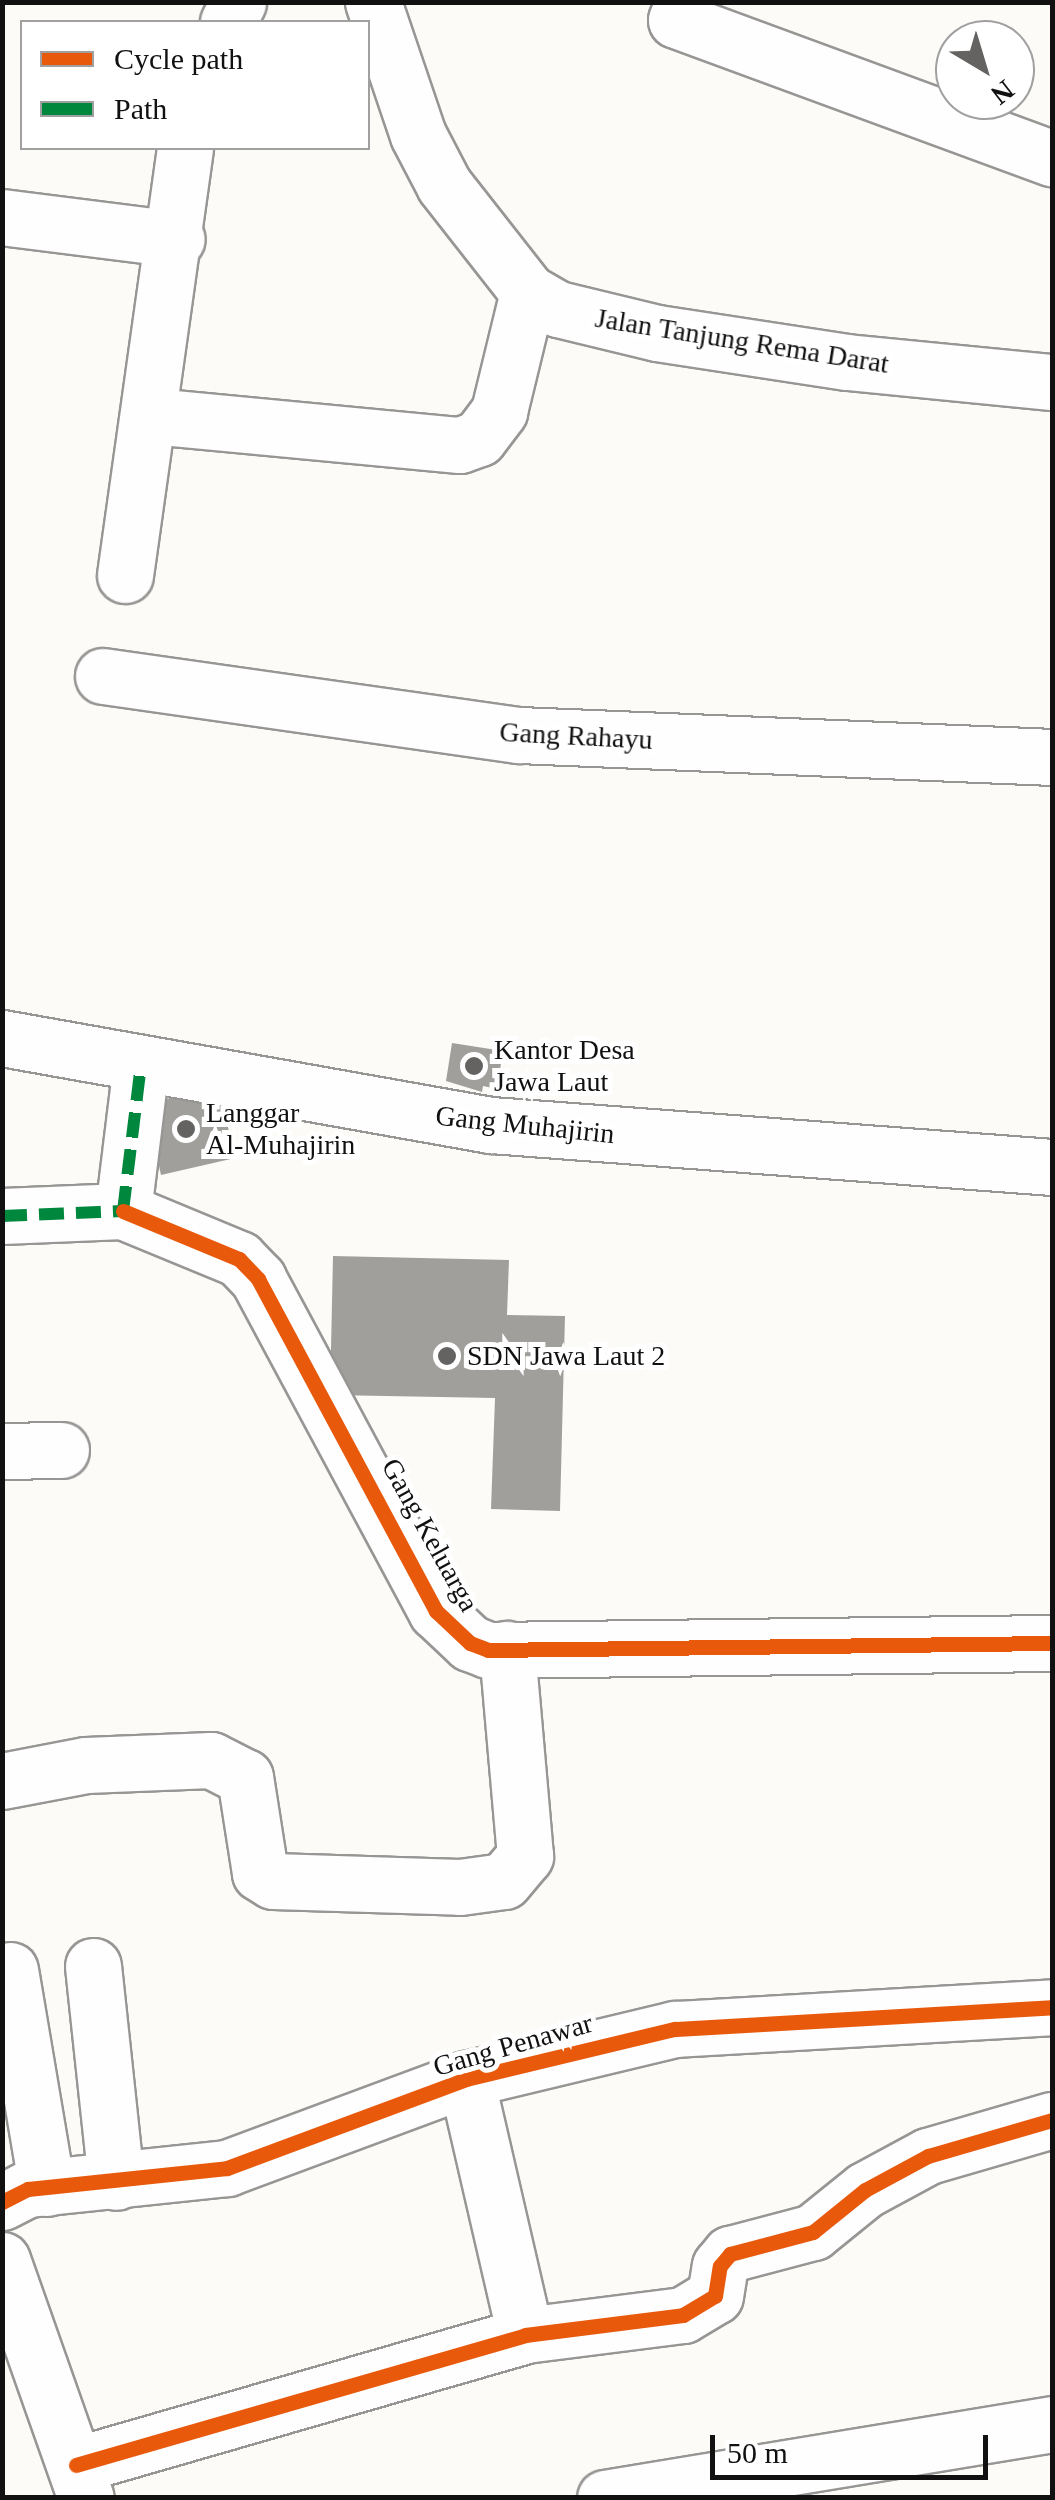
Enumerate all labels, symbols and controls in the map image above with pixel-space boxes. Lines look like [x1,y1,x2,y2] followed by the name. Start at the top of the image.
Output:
[20,20,370,150] legend
[935,20,1035,120] north arrow
[114,42,243,75] text: Cycle path
[985,74,1020,111] text: N
[114,92,167,125] text: Path
[593,301,891,381] street label: Jalan Tanjung Rema Darat
[499,715,653,757] street label: Gang Rahayu
[494,1033,635,1099] place label: Kantor Desa Jawa Laut
[463,1055,485,1077] marker: Kantor Desa Jawa Laut
[206,1096,355,1162] place label: Langgar Al-Muhajirin
[434,1099,616,1151] street label: Gang Muhajirin
[175,1118,197,1140] marker: Langgar Al-Muhajirin
[467,1339,665,1373] place label: SDN Jawa Laut 2
[436,1345,458,1367] marker: SDN Jawa Laut 2
[374,1453,486,1617] street label: Gang Keluarga
[430,2006,596,2084] street label: Gang Penawar
[715,2415,992,2477] scale bar
[727,2436,788,2469] text: 50 m

